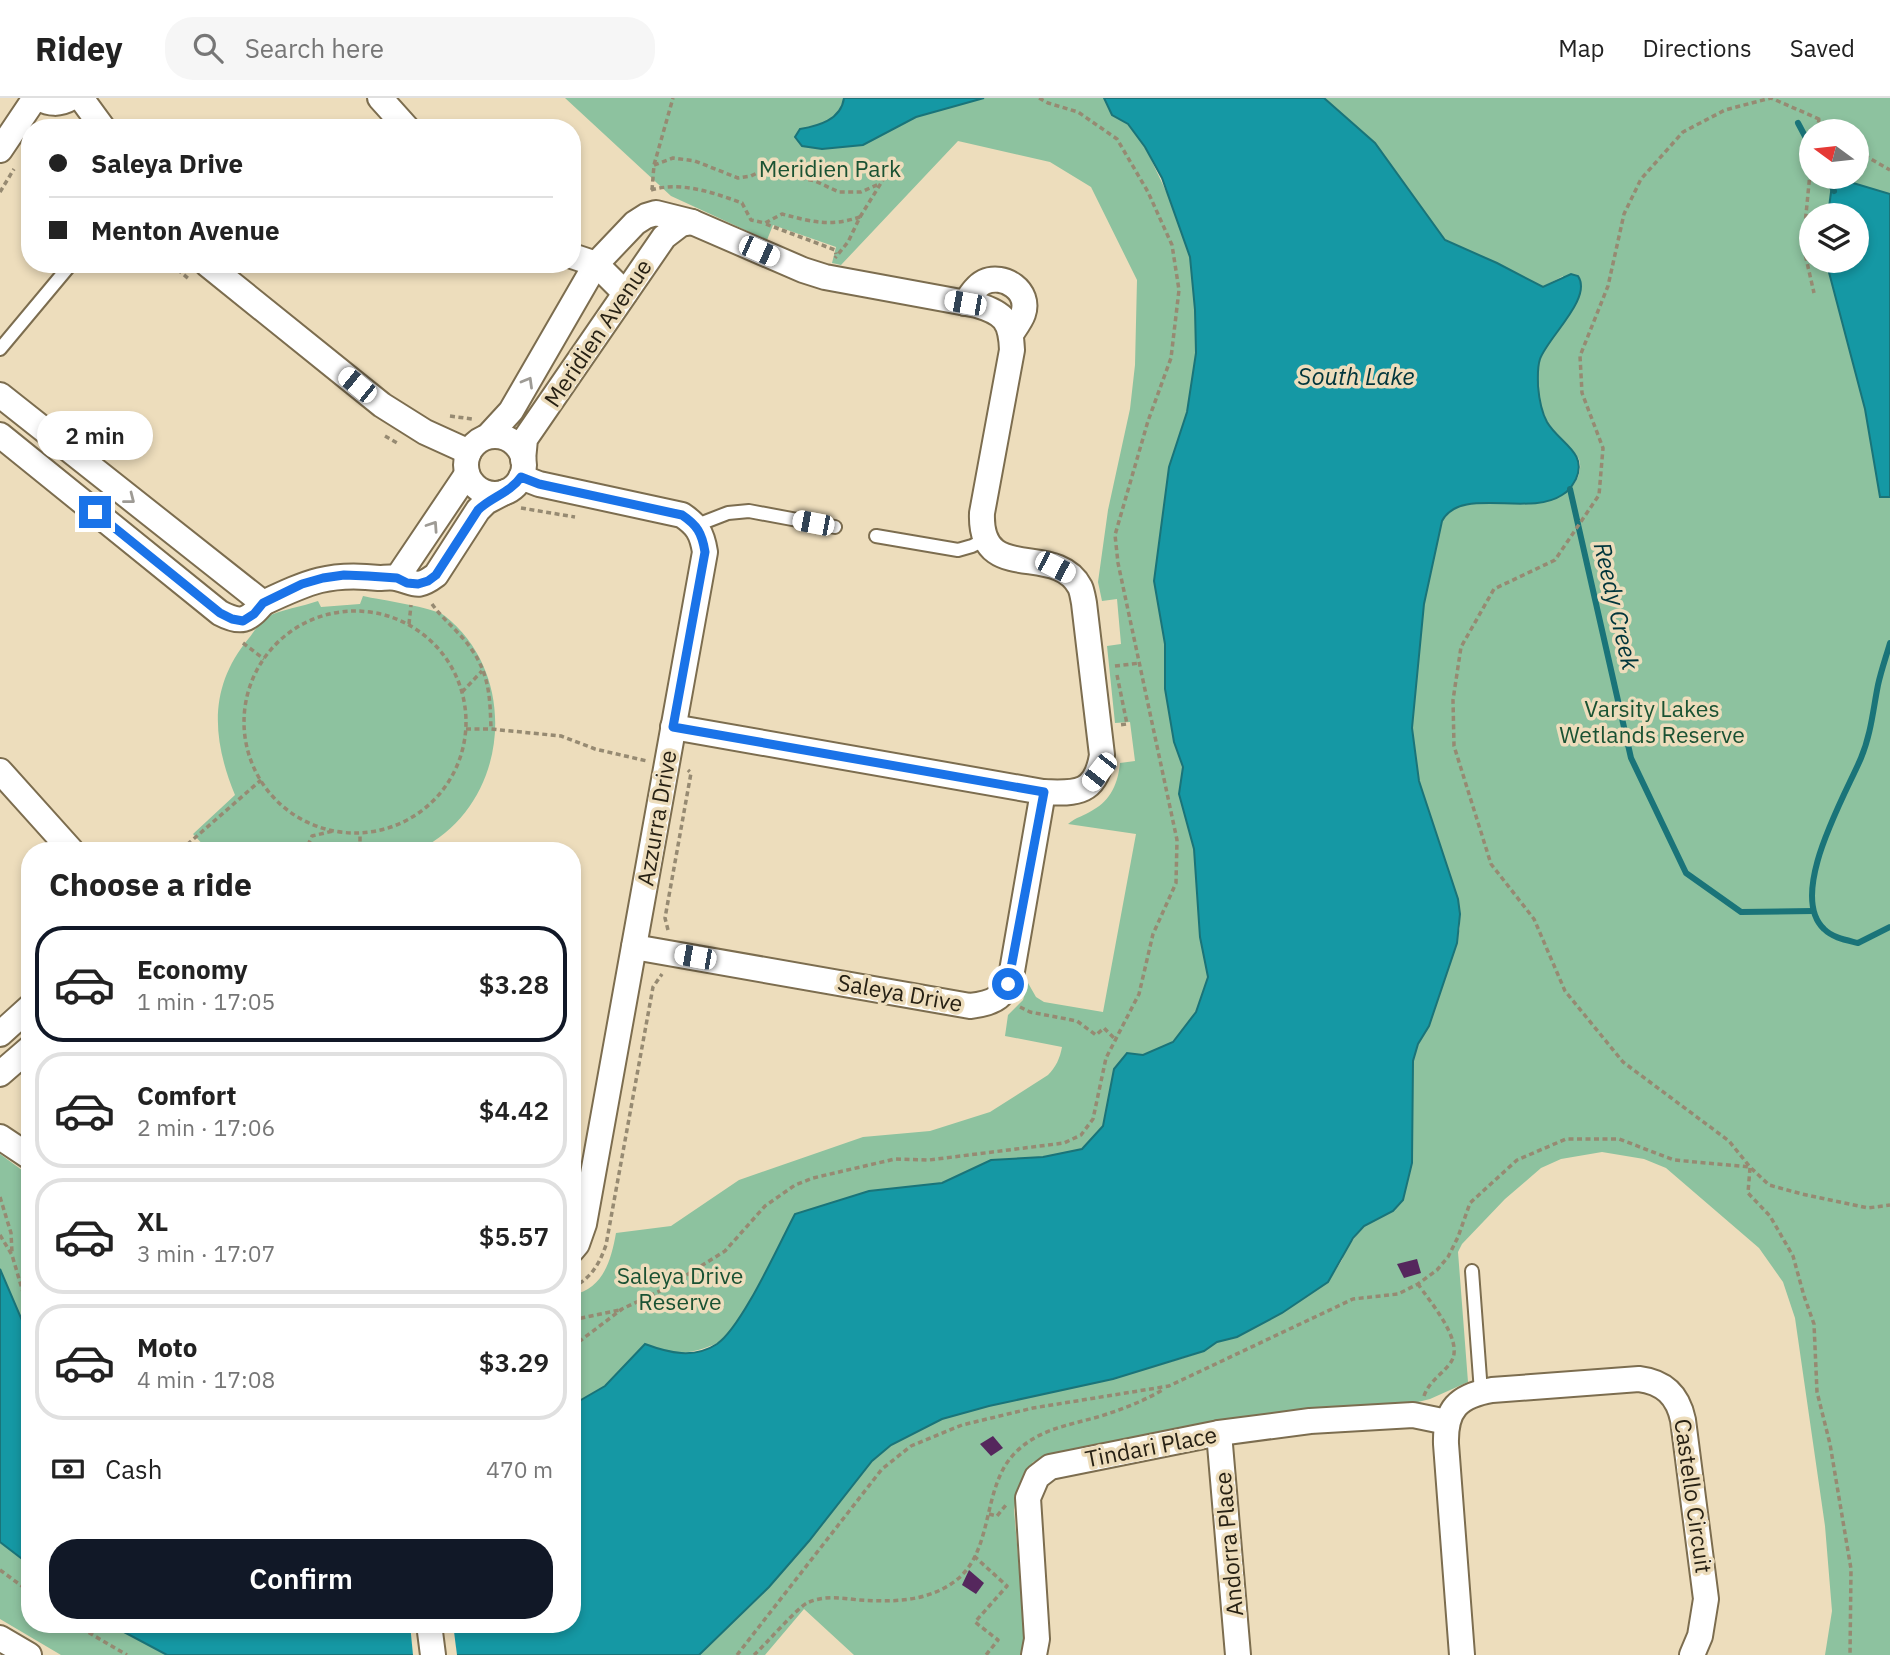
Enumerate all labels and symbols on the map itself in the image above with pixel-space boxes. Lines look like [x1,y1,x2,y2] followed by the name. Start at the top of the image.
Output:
[1799,119,1869,189] north arrow
[759,153,901,183] park label: Meridien Park
[736,233,783,269] car
[537,253,658,412] street label: Meridien Avenue
[943,289,988,317] car
[1298,360,1414,392] water label: South Lake
[335,364,380,406] car
[520,376,533,389] one-way arrow
[37,410,153,460] callout: 2 min
[122,490,134,503] one-way arrow
[79,496,111,528] route end
[791,509,836,537] car
[425,521,437,534] one-way arrow
[1587,539,1647,673] water label: Reedy Creek
[1032,548,1079,586] car
[1559,693,1745,749] park label: Varsity Lakes Wetlands Reserve
[629,748,683,888] street label: Azzurra Drive
[1078,749,1121,795] car
[673,943,718,971] car
[835,966,965,1018] street label: Saleya Drive
[992,968,1024,1000] route start
[617,1260,743,1316] park label: Saleya Drive Reserve
[1668,1417,1720,1575] street label: Castello Circuit
[1082,1419,1219,1474] street label: Tindari Place
[1207,1471,1249,1618] street label: Andorra Place

